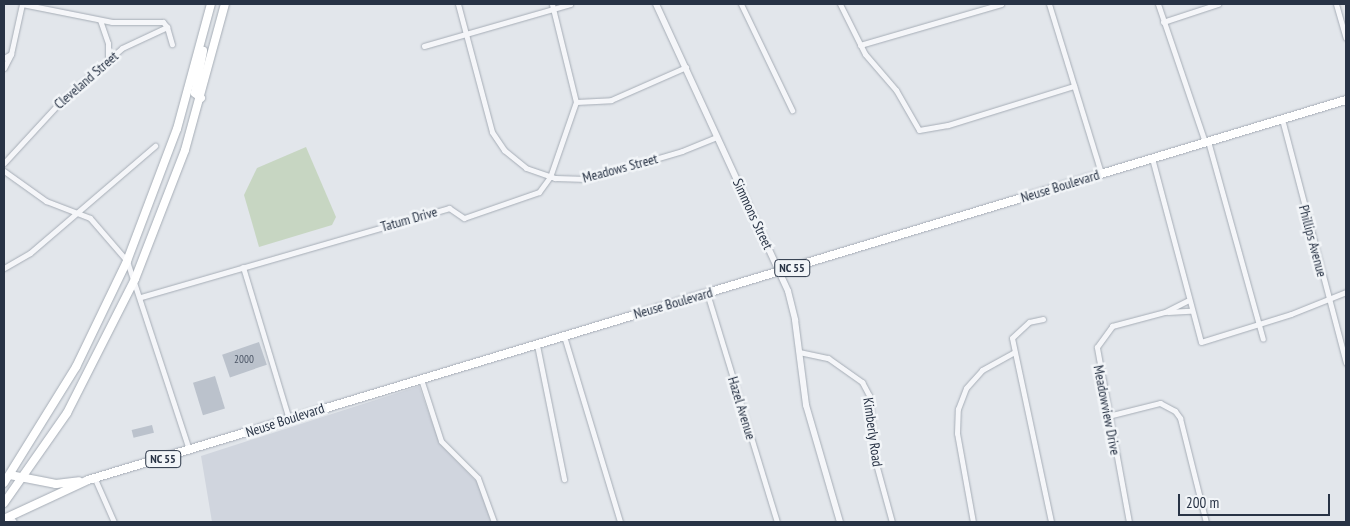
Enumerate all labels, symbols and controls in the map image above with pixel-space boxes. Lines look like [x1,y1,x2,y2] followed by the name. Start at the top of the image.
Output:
[51,48,121,112] street label: Cleveland Street
[581,150,659,186] street label: Meadows Street
[1019,166,1101,206] street label: Neuse Boulevard
[729,176,777,252] street label: Simmons Street
[379,203,439,235] street label: Tatum Drive
[1295,203,1331,279] street label: Phillips Avenue
[773,258,811,278] road number: NC 55
[632,284,714,322] street label: Neuse Boulevard
[234,352,254,366] house number: 2000
[1090,363,1124,457] street label: Meadowview Drive
[724,374,760,442] street label: Hazel Avenue
[860,396,886,468] street label: Kimberly Road
[244,399,326,441] street label: Neuse Boulevard
[144,449,182,468] road number: NC 55
[1180,484,1332,516] scale bar
[1186,493,1219,512] text: 200 m

